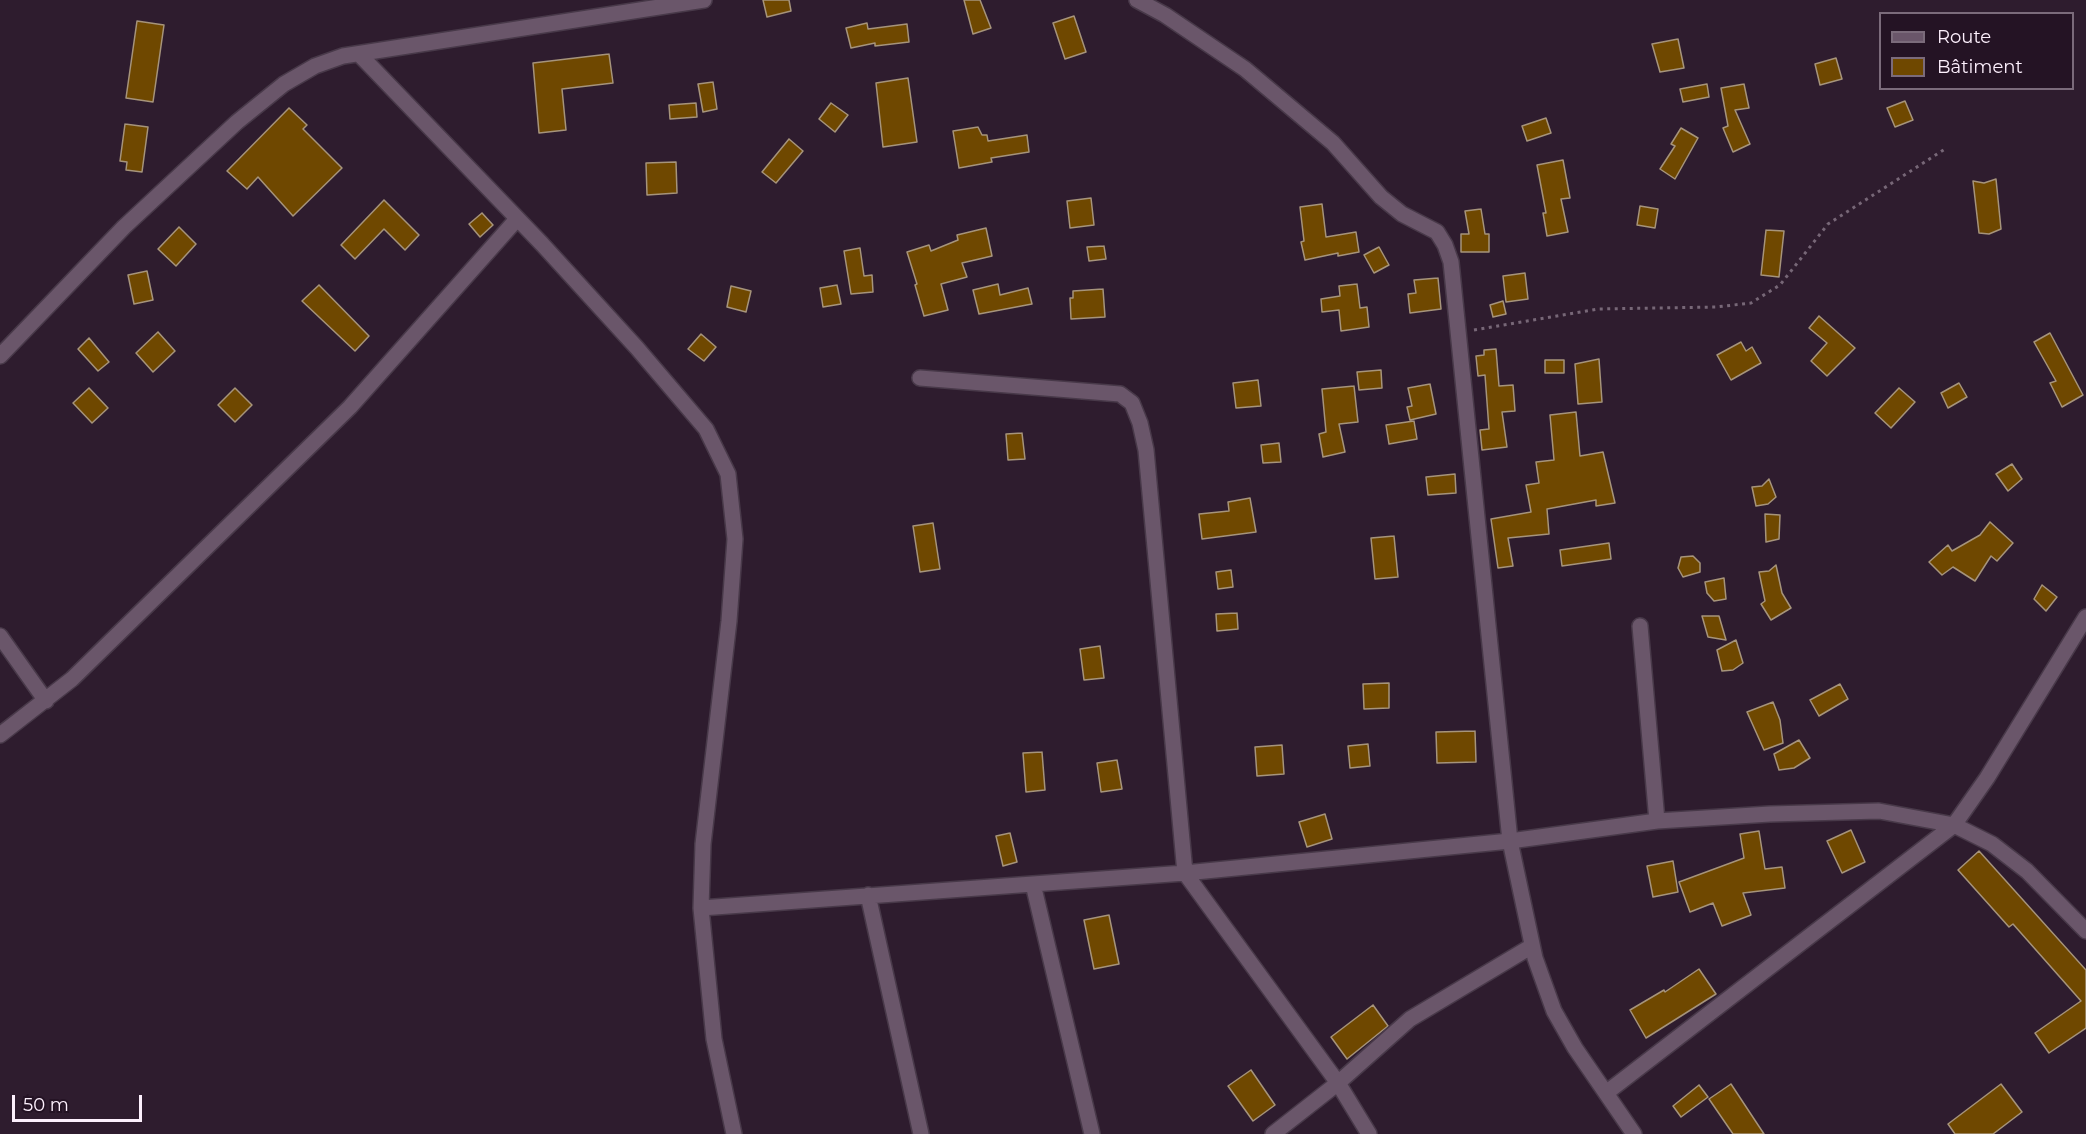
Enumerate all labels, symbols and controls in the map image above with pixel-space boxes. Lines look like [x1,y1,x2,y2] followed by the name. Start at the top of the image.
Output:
[1879,12,2074,90] legend
[1937,26,1991,48] text: Route
[1937,56,2023,78] text: Bâtiment
[15,1083,146,1121] scale bar
[23,1094,69,1116] text: 50 m

